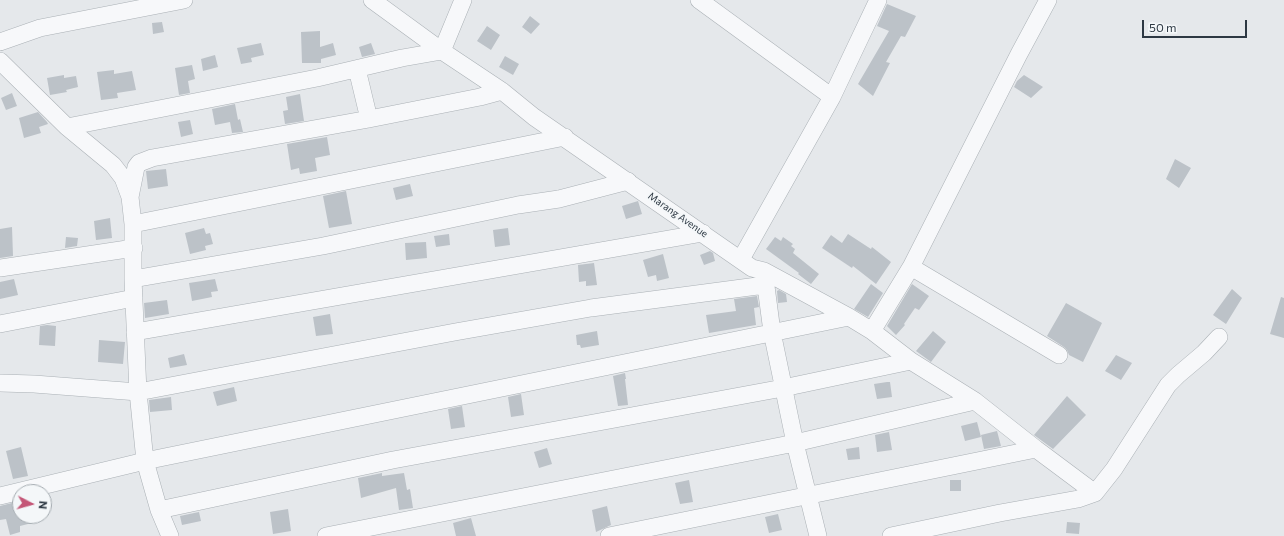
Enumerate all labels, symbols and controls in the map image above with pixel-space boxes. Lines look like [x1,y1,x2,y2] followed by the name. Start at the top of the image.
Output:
[1144,12,1249,38] scale bar
[1149,20,1177,34] text: 50 m
[646,190,710,240] street label: Marang Avenue
[12,484,52,524] north arrow
[37,500,50,510] text: N

